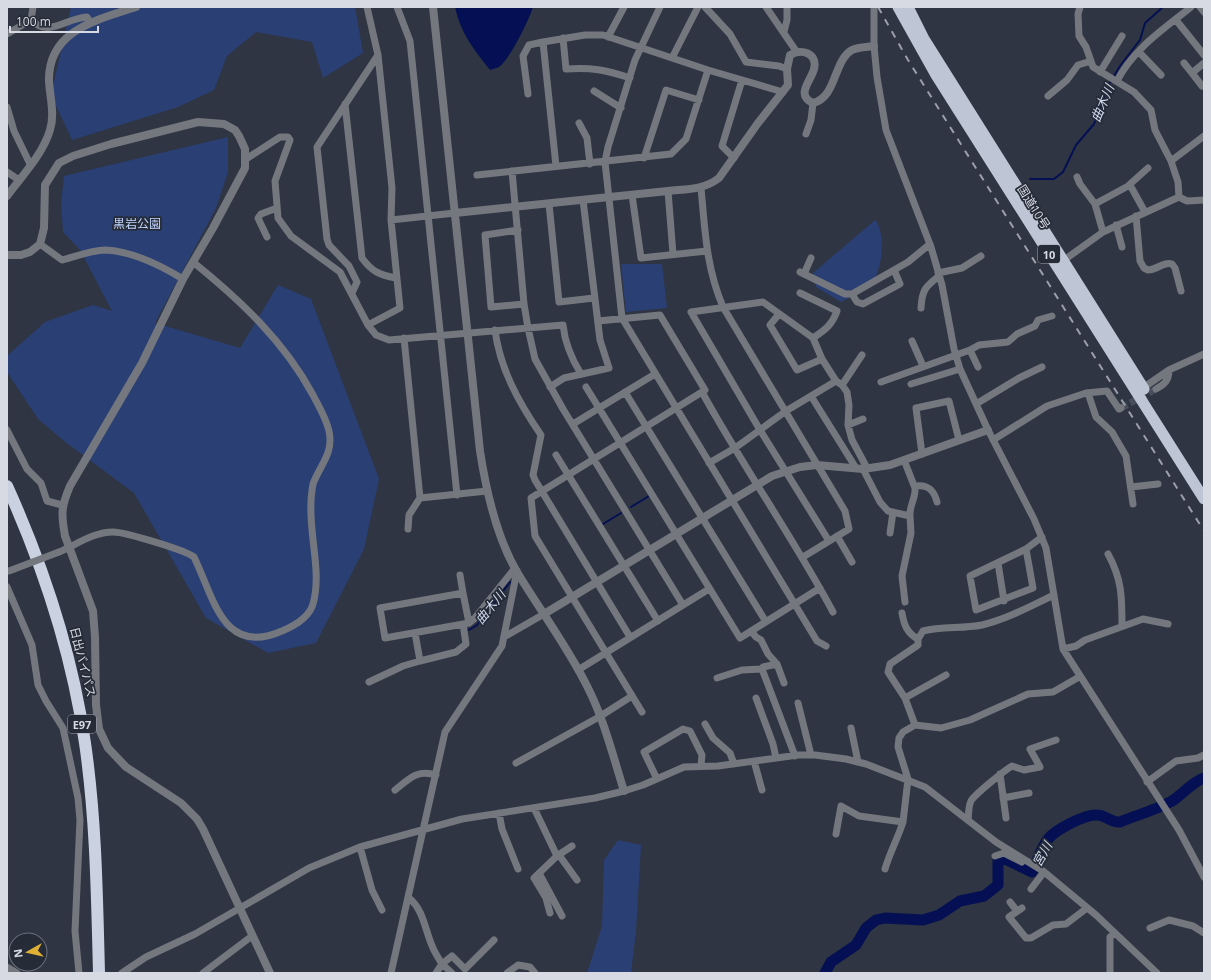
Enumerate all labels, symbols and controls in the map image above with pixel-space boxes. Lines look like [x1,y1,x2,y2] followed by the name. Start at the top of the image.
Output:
[10,8,98,34] scale bar
[16,13,51,30] text: 100 m
[1086,80,1119,124] water label: 曲木川
[1014,181,1054,233] street label: 国道10号
[113,215,161,232] park label: 黒岩公園
[1038,245,1060,263] road number: 10
[471,585,511,628] water label: 曲木川
[66,625,100,699] street label: 日出バイパス
[68,715,96,733] road number: E97
[1028,837,1057,870] water label: 宮川
[8,932,48,972] north arrow
[10,948,26,959] text: N

